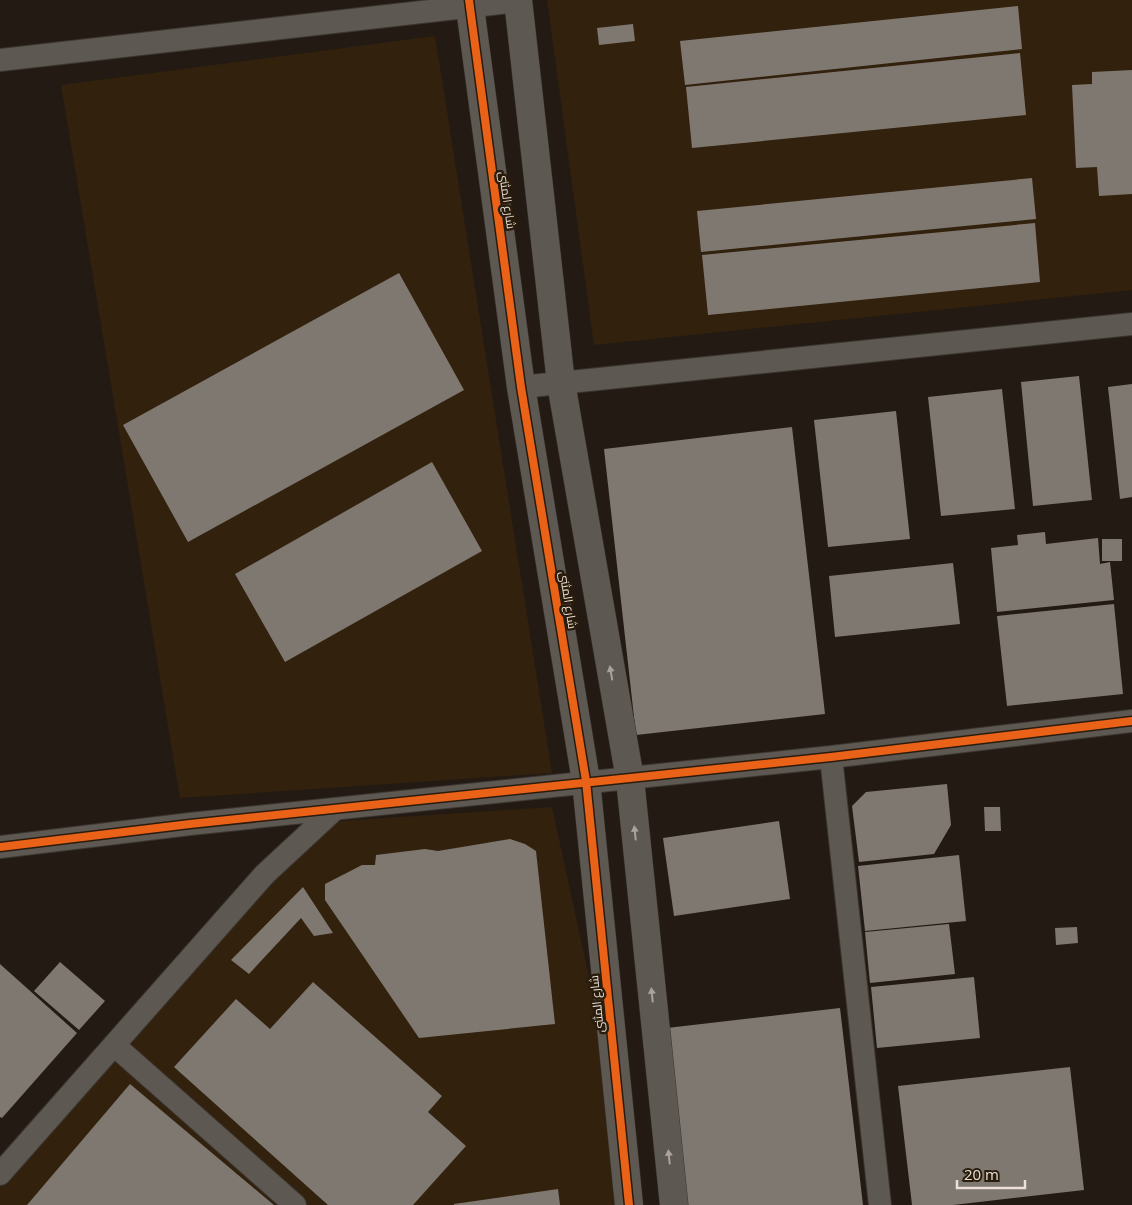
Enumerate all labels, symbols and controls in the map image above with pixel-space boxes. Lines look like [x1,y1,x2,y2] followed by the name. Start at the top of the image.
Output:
[495,170,520,230] street label: شارع المثنى
[556,570,581,630] street label: شارع المثنى
[607,664,615,680] one-way arrow
[631,825,639,841] one-way arrow
[585,974,608,1034] street label: شارع المثنى
[648,987,656,1003] one-way arrow
[665,1148,673,1164] one-way arrow
[957,1158,1024,1190] scale bar
[964,1164,999,1184] text: 20 m

